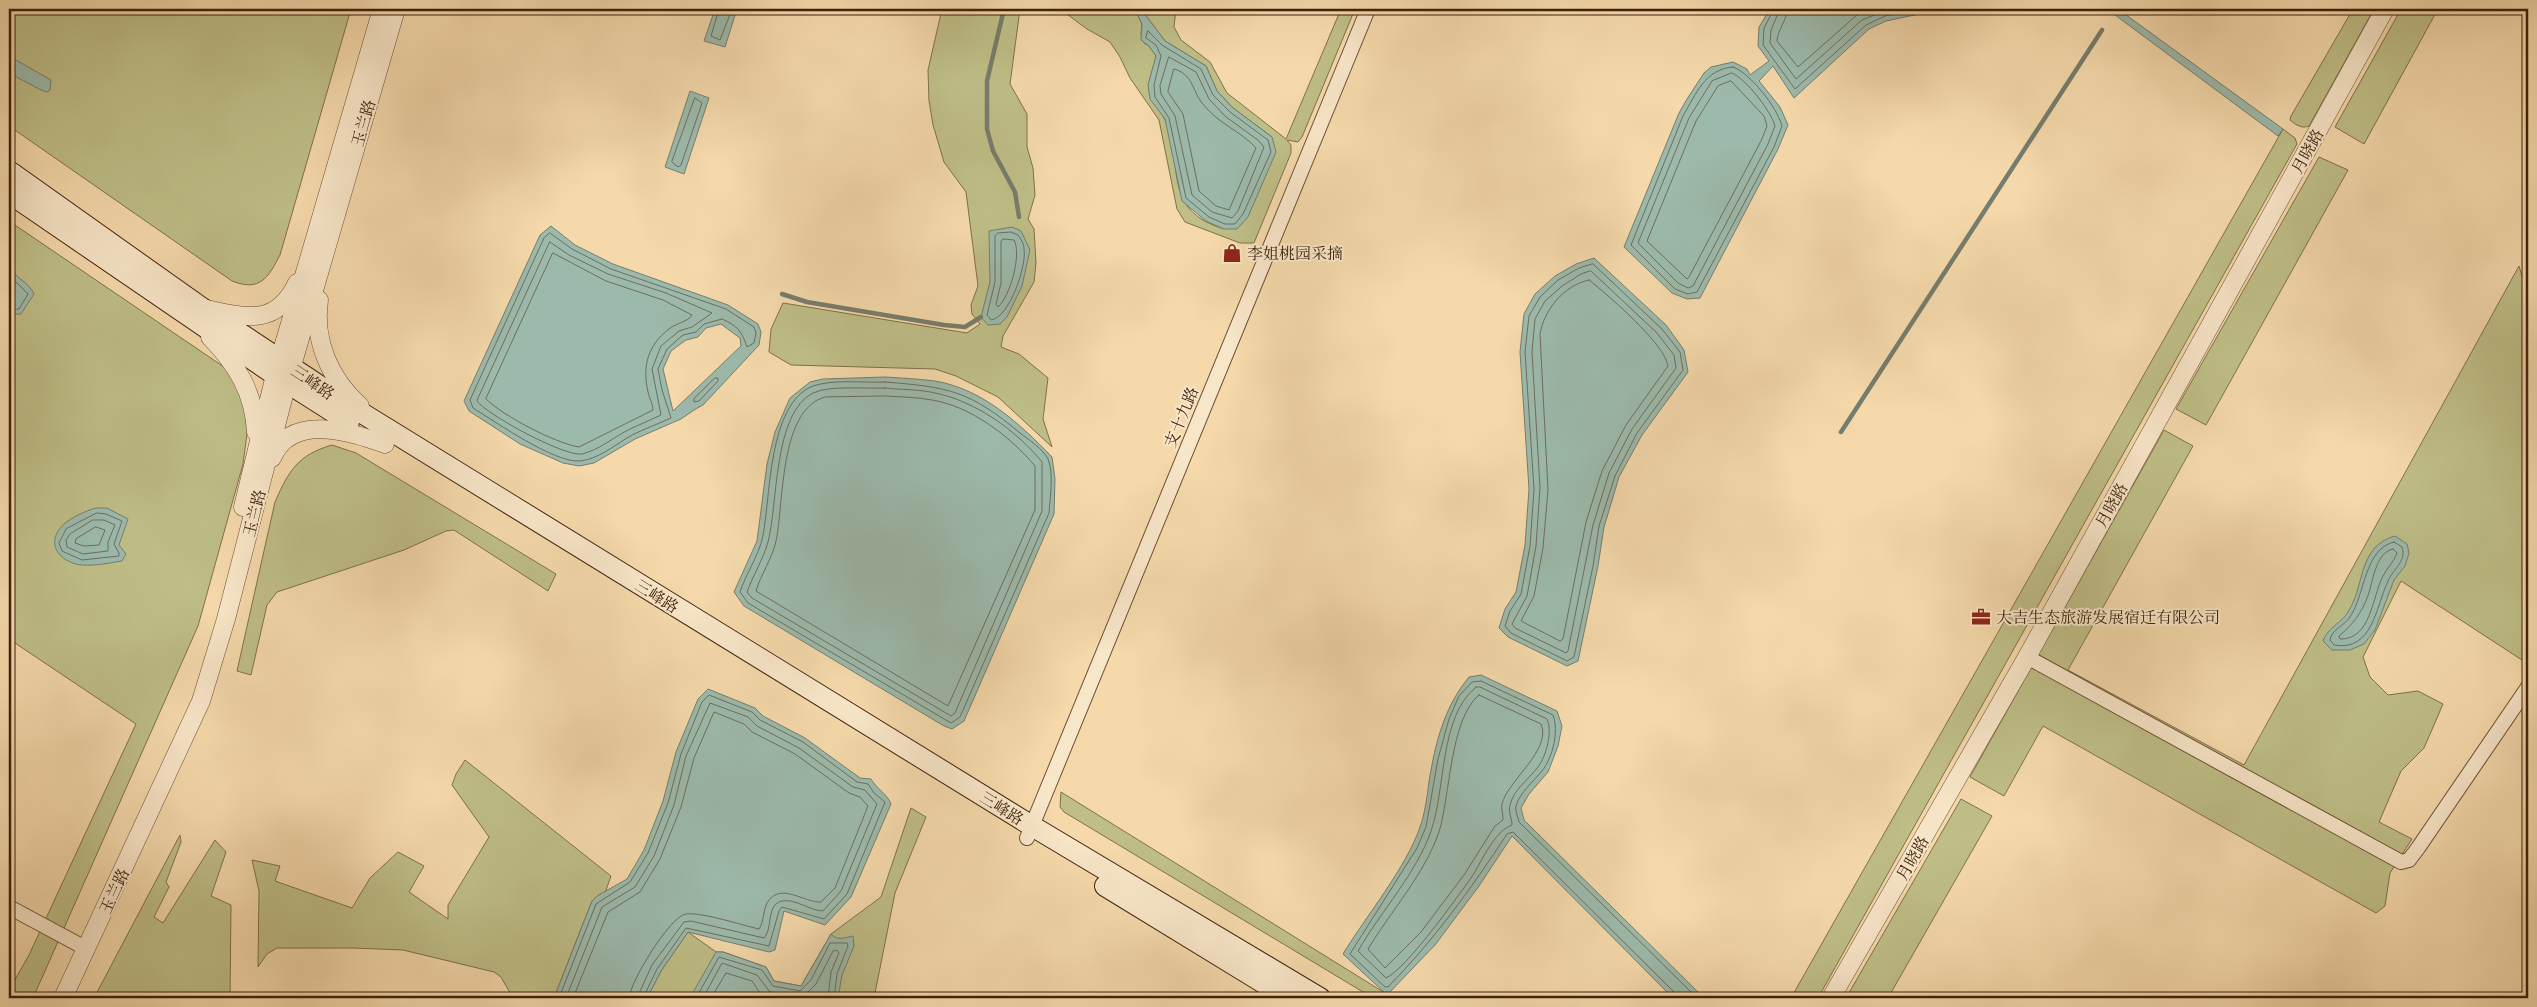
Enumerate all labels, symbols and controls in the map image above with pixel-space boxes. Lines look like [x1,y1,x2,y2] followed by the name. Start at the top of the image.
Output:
[347,97,379,149] street label: 玉兰路
[2287,125,2327,177] street label: 月晓路
[1221,242,1243,264] shop icon: 李姐桃园采摘
[1247,243,1343,263] place label: 李姐桃园采摘
[288,360,338,404] street label: 三峰路
[1160,384,1202,450] street label: 支十九路
[2091,479,2131,531] street label: 月晓路
[238,487,270,539] street label: 玉兰路
[631,575,683,617] street label: 三峰路
[1970,606,1992,628] office icon: 大吉生态旅游发展宿迁有限公司
[1996,607,2220,627] place label: 大吉生态旅游发展宿迁有限公司
[976,787,1028,829] street label: 三峰路
[1891,832,1933,884] street label: 月晓路
[95,865,133,917] street label: 玉兰路

